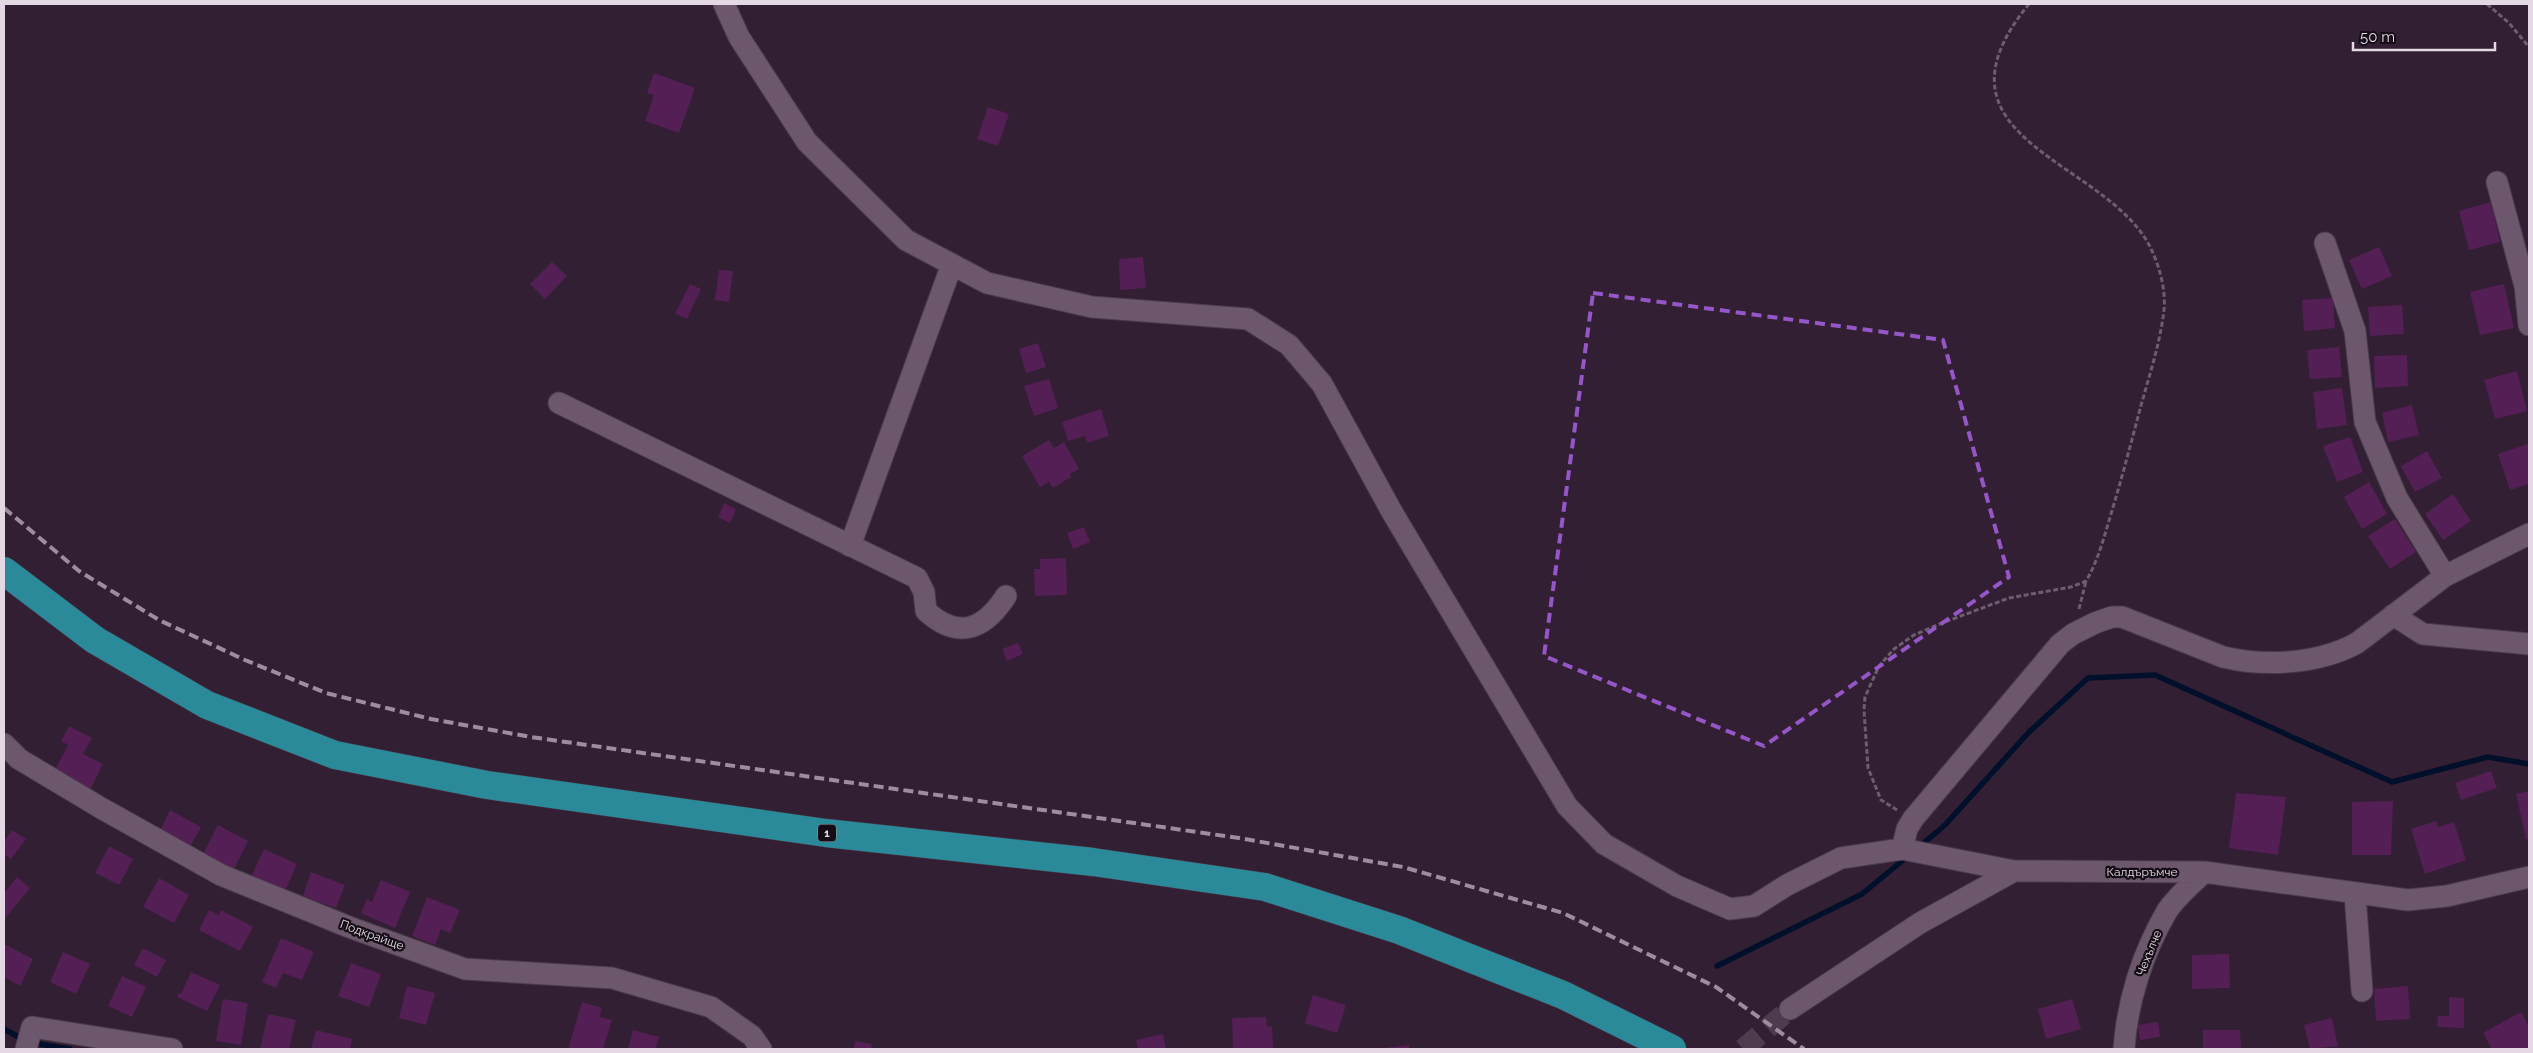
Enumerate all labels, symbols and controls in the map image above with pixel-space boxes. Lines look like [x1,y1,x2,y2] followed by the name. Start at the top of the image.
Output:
[2353,20,2496,52] scale bar
[2360,28,2395,46] text: 50 m
[818,824,836,841] road number: 1
[2106,865,2178,879] street label: Калдъръмче
[338,917,406,953] street label: Подкрайще
[2134,928,2164,978] street label: Чехълче

